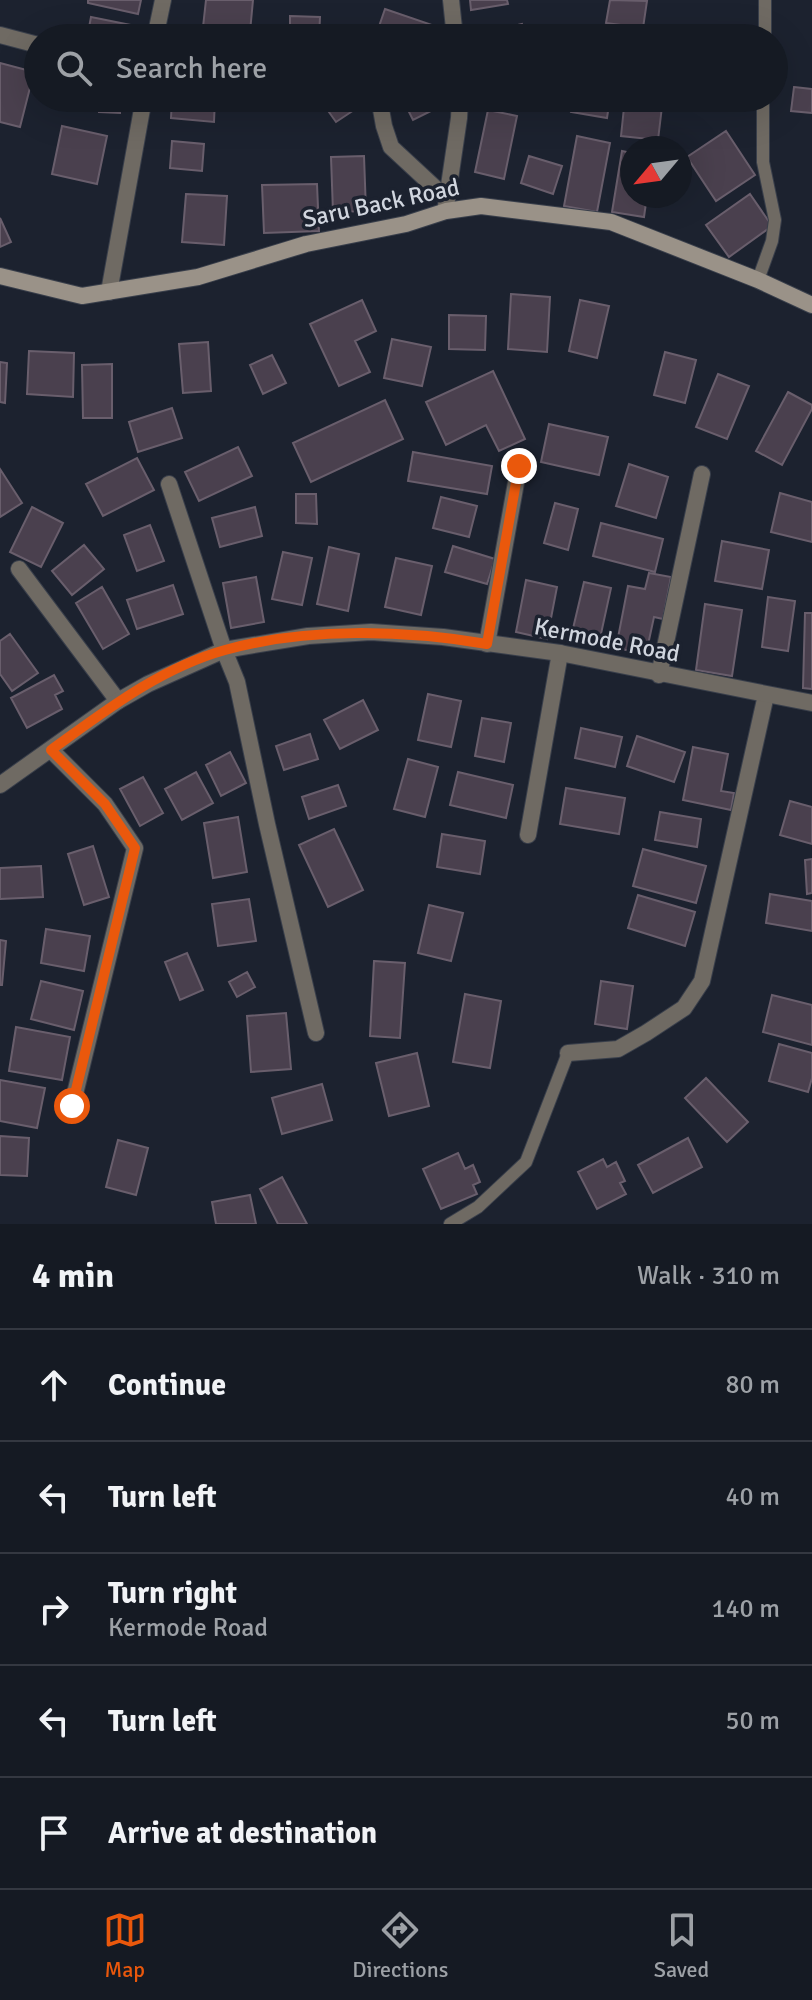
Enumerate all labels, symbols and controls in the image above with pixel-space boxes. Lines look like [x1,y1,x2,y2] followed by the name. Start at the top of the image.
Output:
[24,24,788,112] search box
[52,46,96,90] icon: search
[116,50,267,87] text: Search here
[620,136,692,208] north arrow
[300,172,462,234] street label: Saru Back Road
[501,448,537,484] route end
[532,611,682,669] street label: Kermode Road
[54,1088,90,1124] route start
[32,1255,114,1297] text: 4 min
[637,1260,780,1292] text: Walk · 310 m
[32,1363,76,1407] icon: ahead
[108,1367,226,1404] text: Continue
[725,1369,780,1401] text: 80 m
[32,1475,76,1519] icon: left
[108,1479,217,1516] text: Turn left
[725,1481,780,1513] text: 40 m
[108,1575,237,1612] text: Turn right
[32,1587,76,1631] icon: right
[711,1593,780,1625] text: 140 m
[108,1612,268,1644] text: Kermode Road
[32,1699,76,1743] icon: left
[108,1703,217,1740] text: Turn left
[725,1705,780,1737] text: 50 m
[32,1811,76,1855] icon: arrive
[108,1815,377,1852] text: Arrive at destination
[103,1908,147,1983] tab: Map
[352,1908,448,1983] tab: Directions
[654,1908,709,1983] tab: Saved

